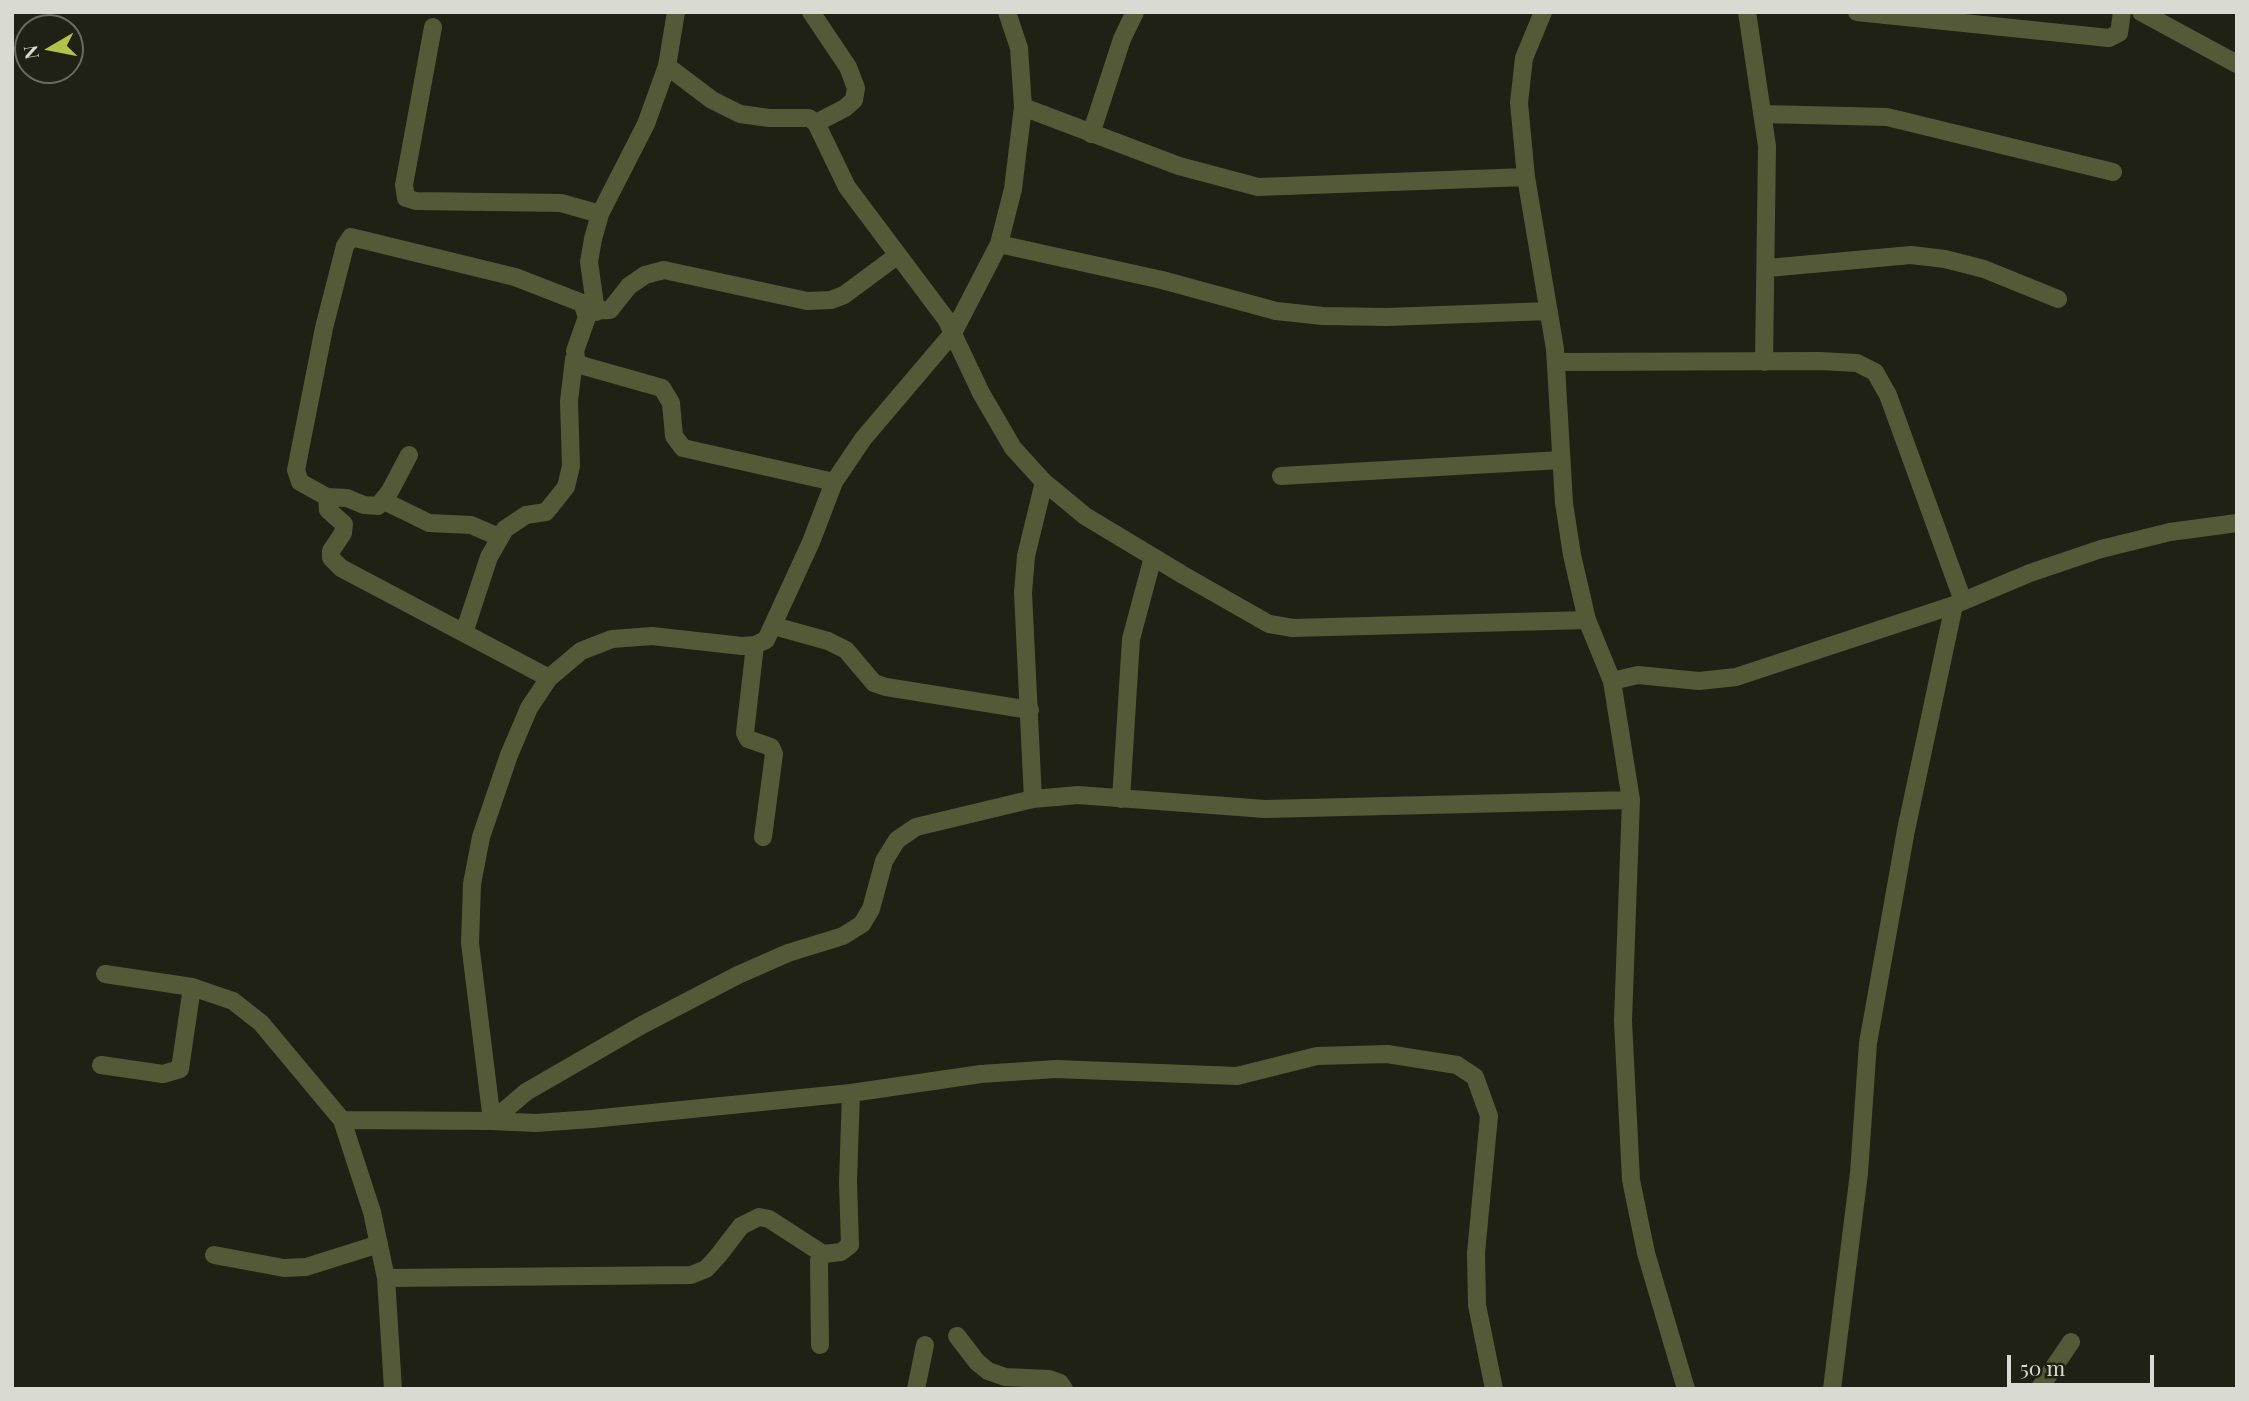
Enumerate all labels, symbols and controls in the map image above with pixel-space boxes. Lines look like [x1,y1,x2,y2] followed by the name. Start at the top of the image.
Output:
[14,14,84,84] north arrow
[16,43,44,61] text: N
[2011,1342,2158,1386] scale bar
[2020,1353,2065,1381] text: 50 m

